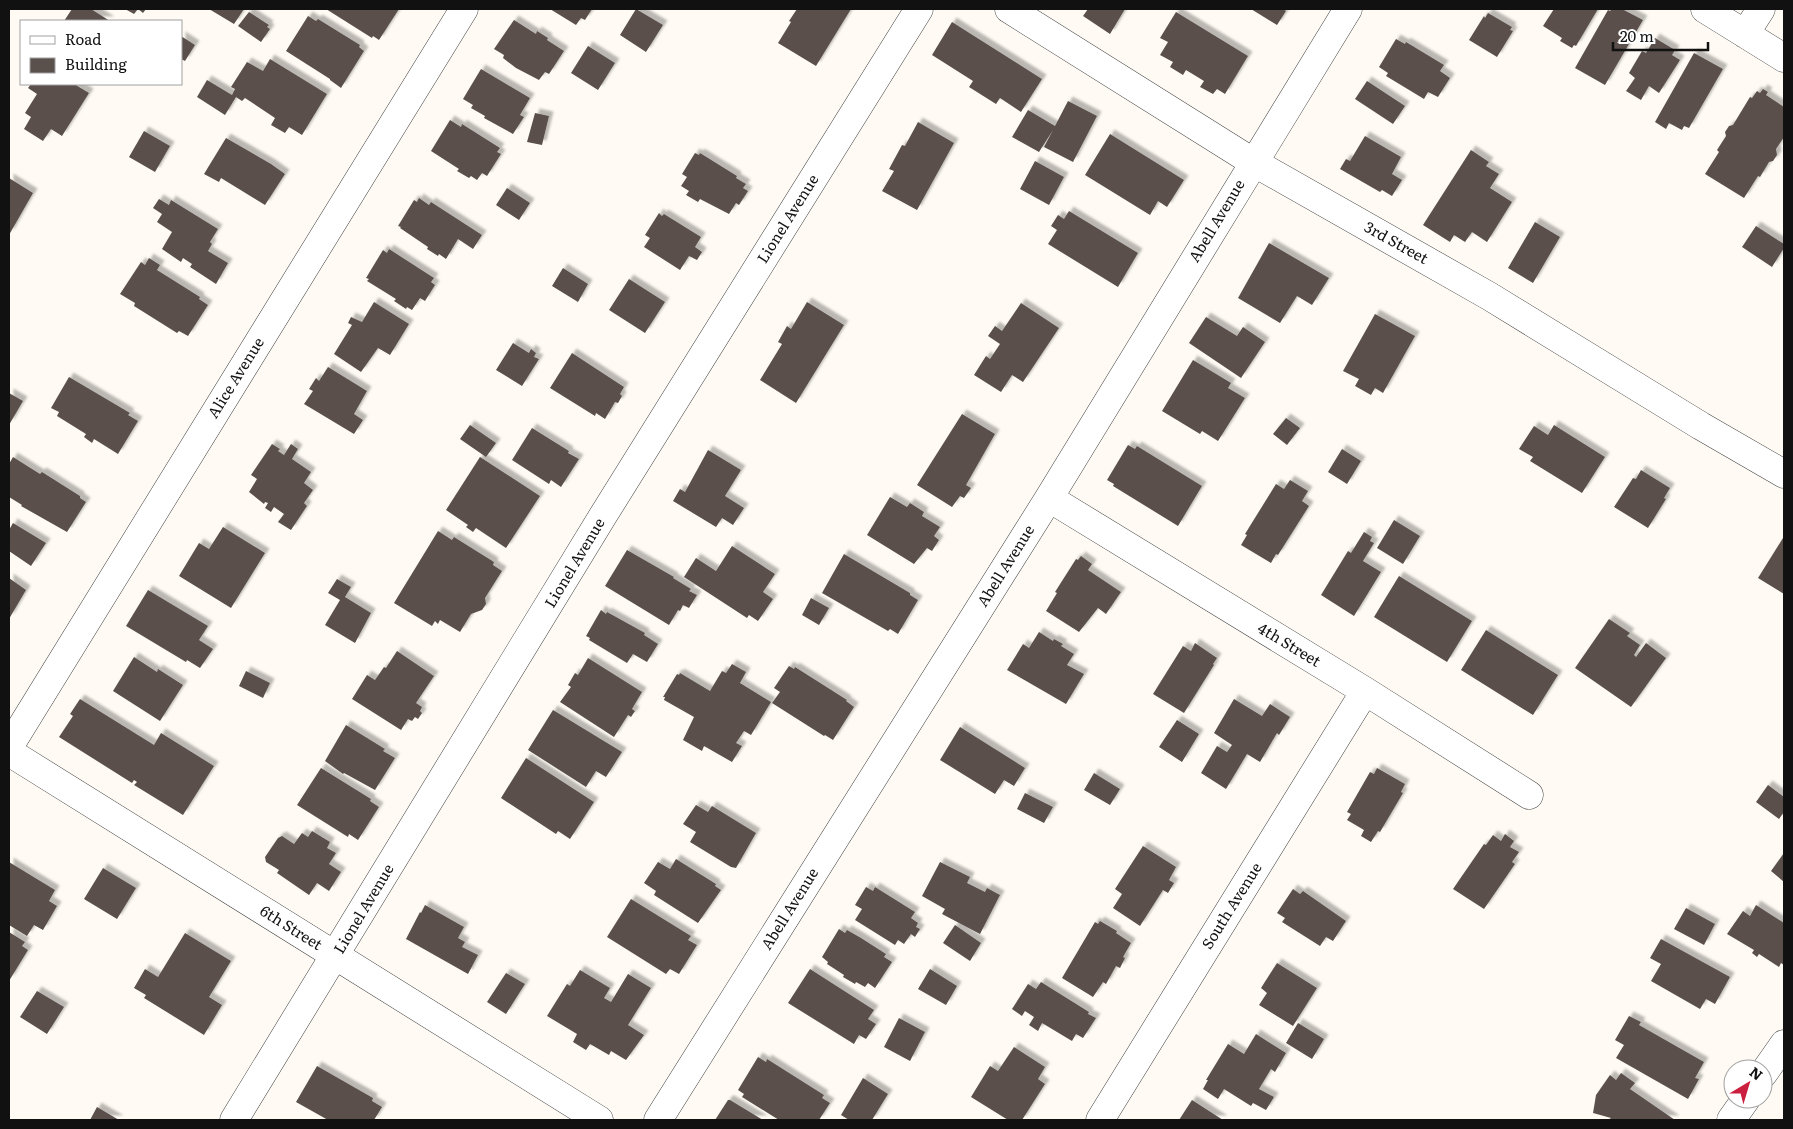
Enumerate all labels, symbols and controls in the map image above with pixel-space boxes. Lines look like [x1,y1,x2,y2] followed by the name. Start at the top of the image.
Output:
[20,20,182,85] legend
[1613,20,1708,52] scale bar
[1620,24,1654,47] text: 20 m
[65,27,101,50] text: Road
[65,52,127,75] text: Building
[750,169,823,267] street label: Lionel Avenue
[1182,174,1250,266] street label: Abell Avenue
[1360,215,1433,269] street label: 3rd Street
[201,332,269,422] street label: Alice Avenue
[538,513,610,612] street label: Lionel Avenue
[970,519,1039,611] street label: Abell Avenue
[1254,616,1326,672] street label: 4th Street
[1195,857,1267,953] street label: South Avenue
[327,859,399,958] street label: Lionel Avenue
[754,862,823,954] street label: Abell Avenue
[256,898,328,955] street label: 6th Street
[1723,1059,1773,1109] north arrow
[1746,1061,1768,1085] text: N

